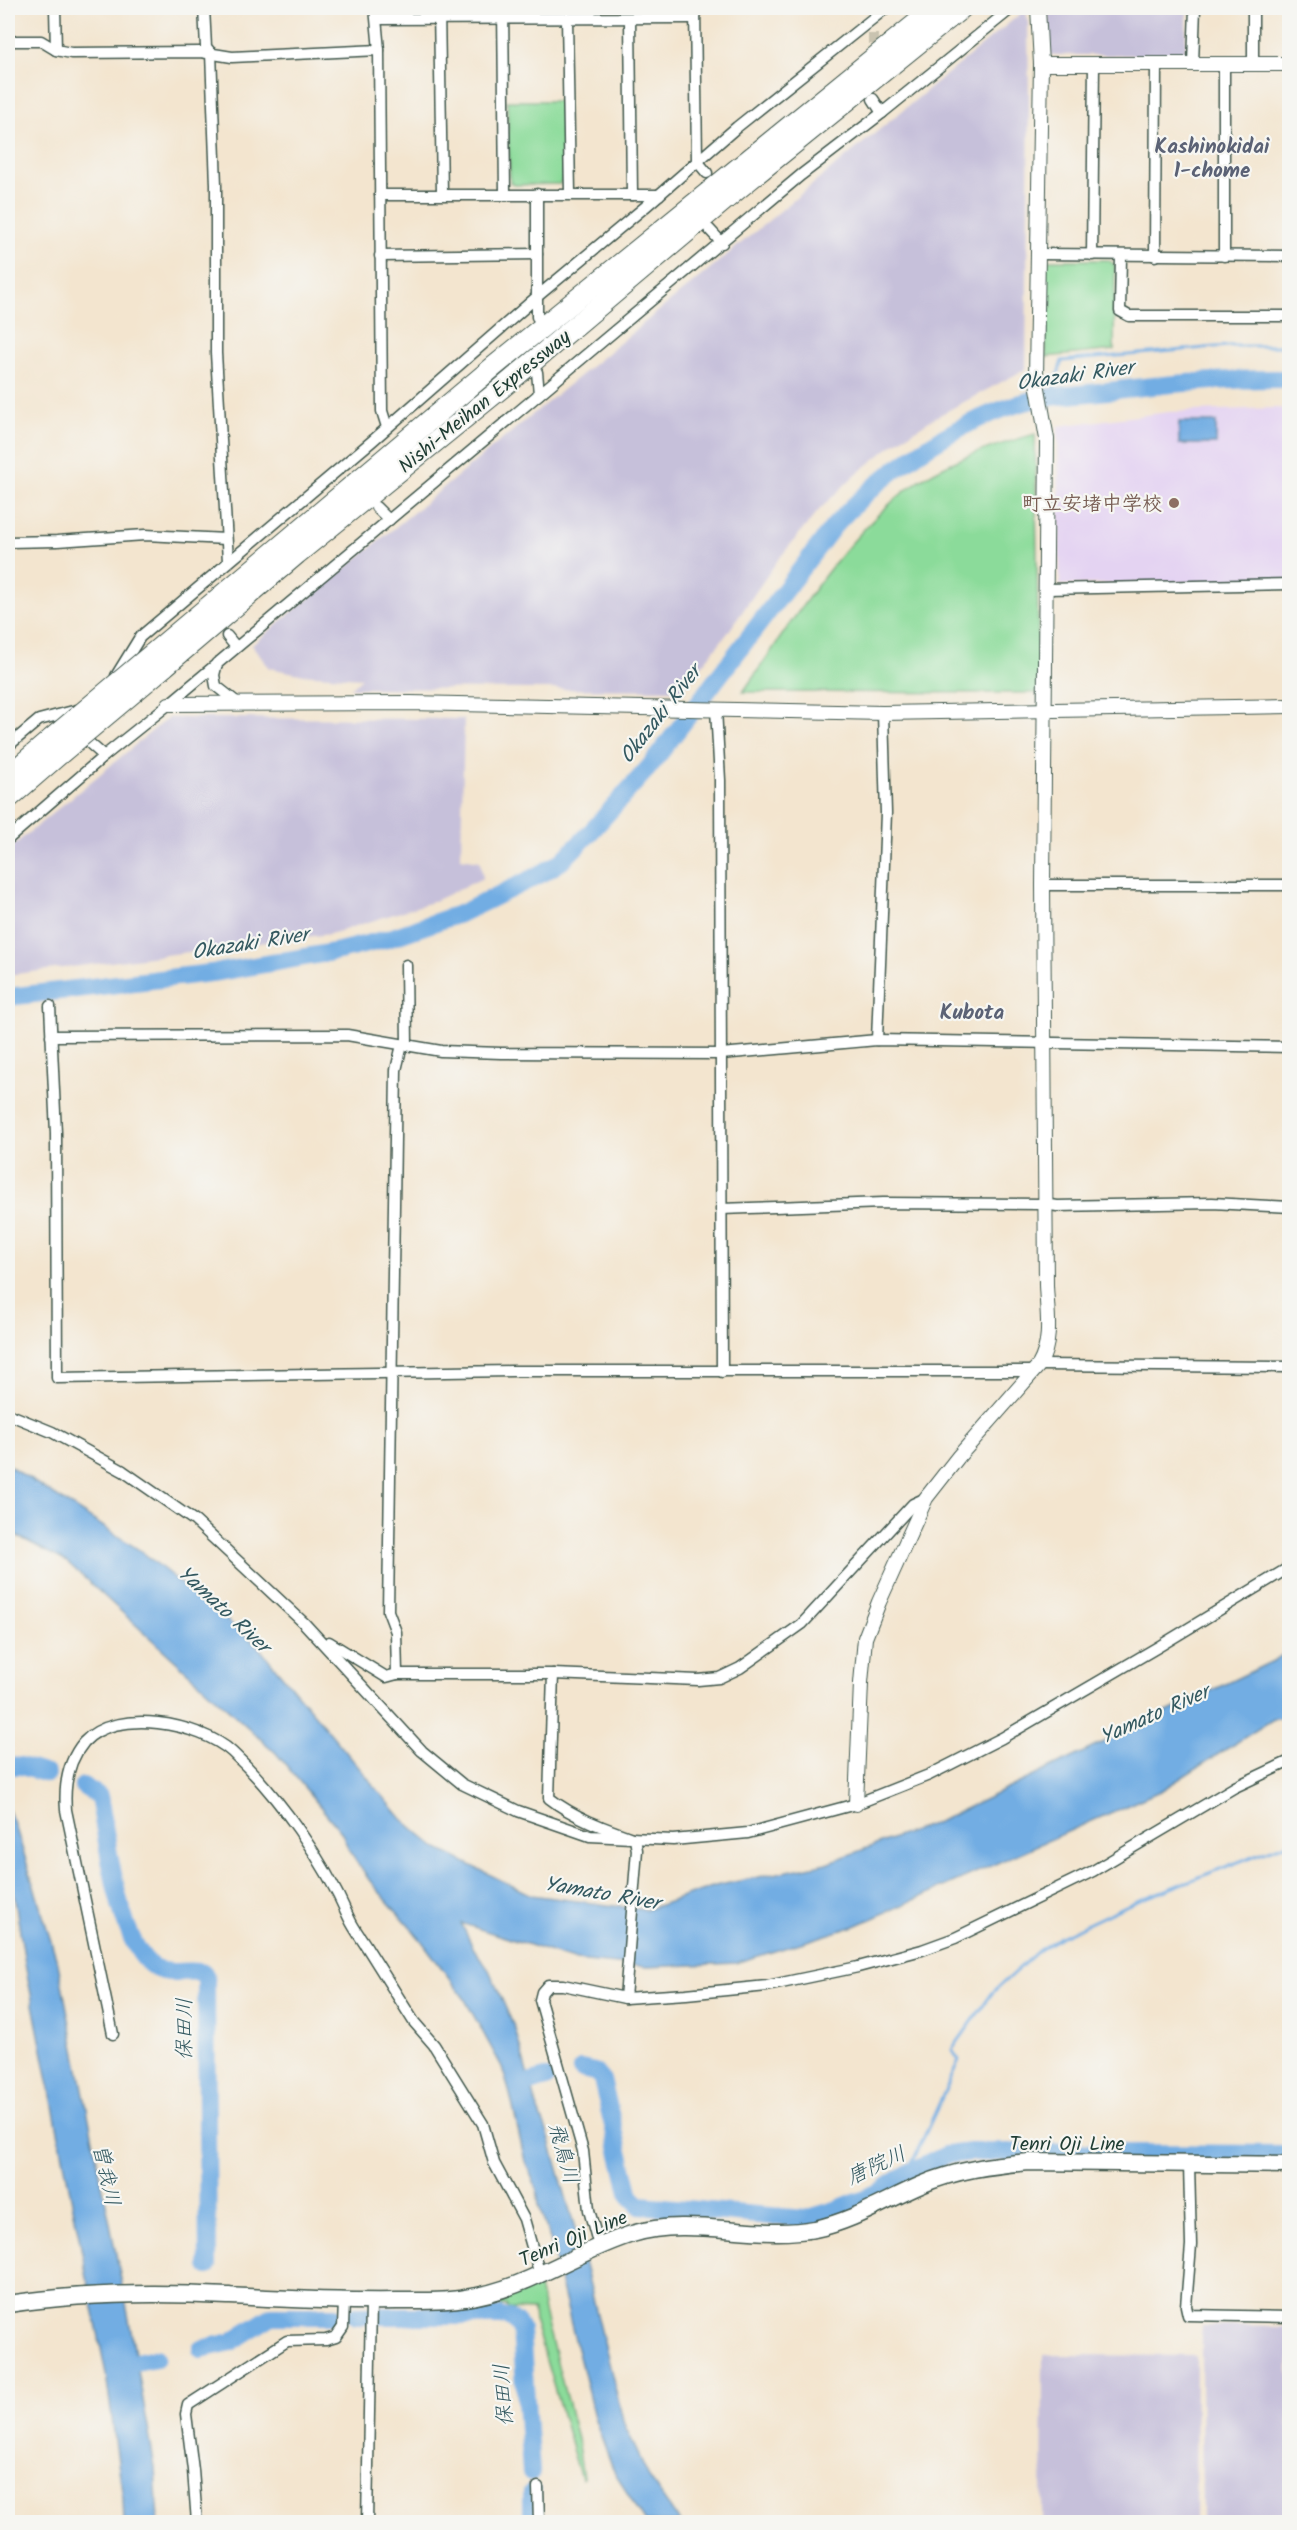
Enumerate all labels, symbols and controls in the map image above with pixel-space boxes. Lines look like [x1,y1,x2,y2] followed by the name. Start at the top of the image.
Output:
[1155,131,1270,188] district label: Kashinokidai 1-chome
[392,322,579,482] street label: Nishi-Meihan Expressway
[1015,351,1140,401] water label: Okazaki River
[1022,489,1162,521] place label: 町立安堵中学校
[1167,496,1181,510] marker: 町立安堵中学校
[612,655,713,771] water label: Okazaki River
[190,918,315,970] water label: Okazaki River
[940,997,1005,1030] district label: Kubota
[169,1558,280,1665] water label: Yamato River
[1094,1675,1218,1754] water label: Yamato River
[541,1868,666,1922] water label: Yamato River
[169,1998,202,2061] water label: 保田川
[538,2119,587,2188] water label: 飛鳥川
[1009,2129,1125,2161] street label: Tenri Oji Line
[841,2138,912,2195] water label: 唐院川
[83,2141,128,2210] water label: 曽我川
[514,2203,633,2277] street label: Tenri Oji Line
[486,2362,523,2427] water label: 保田川

